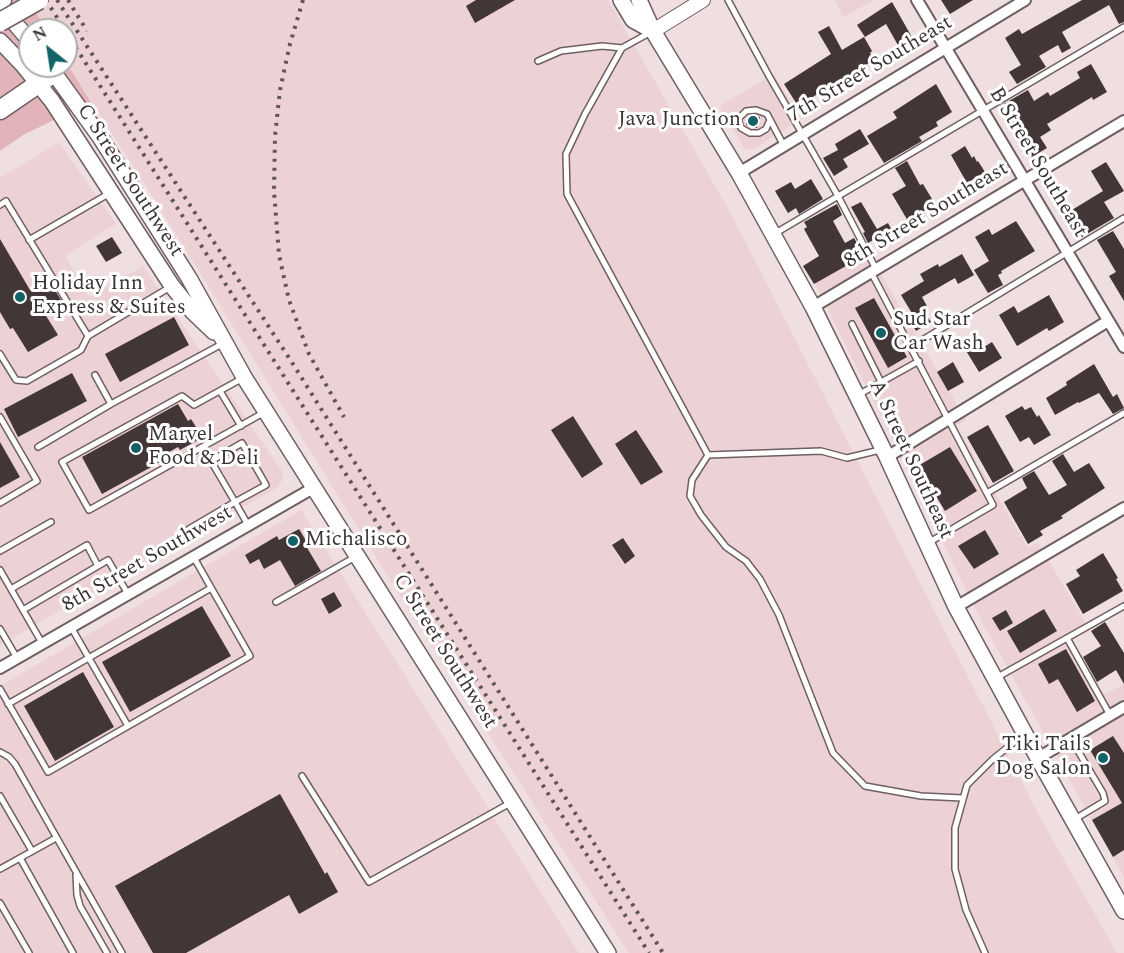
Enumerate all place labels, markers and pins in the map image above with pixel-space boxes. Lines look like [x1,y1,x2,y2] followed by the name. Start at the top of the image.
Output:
[618,108,741,134] place label: Java Junction
[746,114,760,128] marker: Java Junction
[32,272,186,322] place label: Holiday Inn Express & Suites
[13,290,27,304] marker: Holiday Inn Express & Suites
[893,308,984,358] place label: Sud Star Car Wash
[874,326,888,340] marker: Sud Star Car Wash
[148,423,259,473] place label: Marvel Food & Deli
[129,441,143,455] marker: Marvel Food & Deli
[305,528,407,554] place label: Michalisco
[286,534,300,548] marker: Michalisco
[995,733,1091,783] place label: Tiki Tails Dog Salon
[1096,751,1110,765] marker: Tiki Tails Dog Salon

